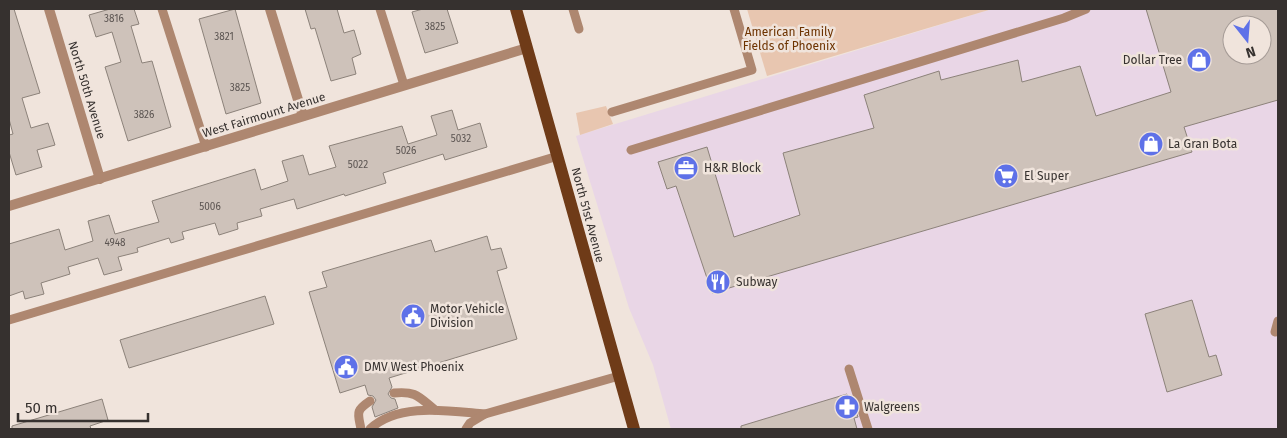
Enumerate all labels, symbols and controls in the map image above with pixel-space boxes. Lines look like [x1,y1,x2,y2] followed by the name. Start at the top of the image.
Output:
[104,13,124,25] house number: 3816
[1222,15,1272,65] north arrow
[425,21,445,33] house number: 3825
[743,25,835,53] park label: American Family Fields of Phoenix
[214,31,234,43] house number: 3821
[65,39,109,141] street label: North 50th Avenue
[1244,42,1258,61] text: N
[1186,47,1212,73] shop icon: Dollar Tree
[1123,53,1182,67] place label: Dollar Tree
[230,82,250,94] house number: 3825
[201,90,327,140] street label: West Fairmount Avenue
[134,109,154,121] house number: 3826
[1138,131,1164,157] shop icon: La Gran Bota
[451,133,471,145] house number: 5032
[1168,137,1237,151] place label: La Gran Bota
[396,145,416,157] house number: 5026
[673,155,699,181] office icon: H&R Block
[348,159,368,171] house number: 5022
[704,161,762,175] place label: H&R Block
[993,163,1019,189] supermarket icon: El Super
[569,166,607,264] street label: North 51st Avenue
[1024,169,1069,183] place label: El Super
[199,201,221,213] house number: 5006
[104,237,126,249] house number: 4948
[705,269,731,295] restaurant icon: Subway
[736,275,777,289] place label: Subway
[430,302,504,330] place label: Motor Vehicle Division
[400,303,426,329] public building icon: Motor Vehicle Division
[333,354,359,380] public building icon: DMV West Phoenix
[364,360,464,374] place label: DMV West Phoenix
[18,390,148,422] scale bar
[834,394,860,420] pharmacy icon: Walgreens
[25,399,58,417] text: 50 m
[864,400,920,414] place label: Walgreens

